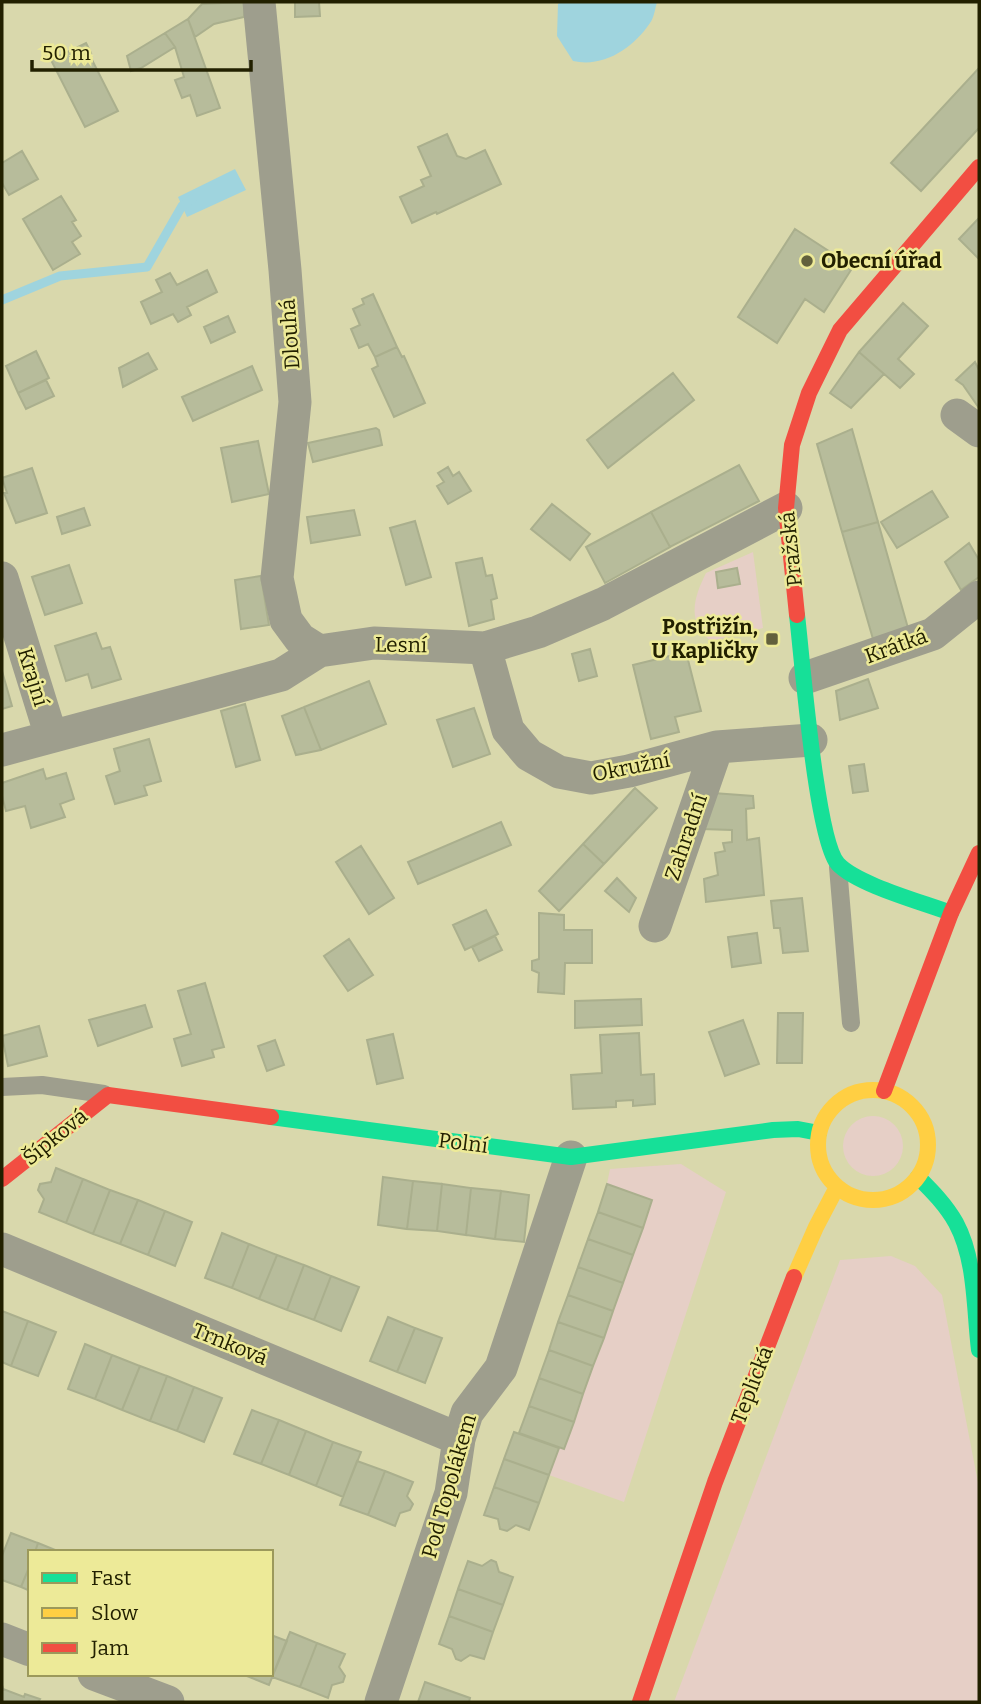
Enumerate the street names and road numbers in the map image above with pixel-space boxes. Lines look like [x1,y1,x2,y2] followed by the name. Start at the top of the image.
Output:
[275,297,305,370] street label: Dlouhá
[774,510,808,588] street label: Pražská
[861,623,931,669] street label: Krátká
[375,632,428,658] street label: Lesní
[12,645,54,710] street label: Krajní
[590,747,673,787] street label: Okružní
[659,790,713,884] street label: Zahradní
[17,1103,93,1171] street label: Šípková
[437,1127,490,1159] street label: Polní
[188,1317,272,1371] street label: Trnková
[725,1342,779,1427] street label: Teplická
[416,1411,482,1561] street label: Pod Topolákem

